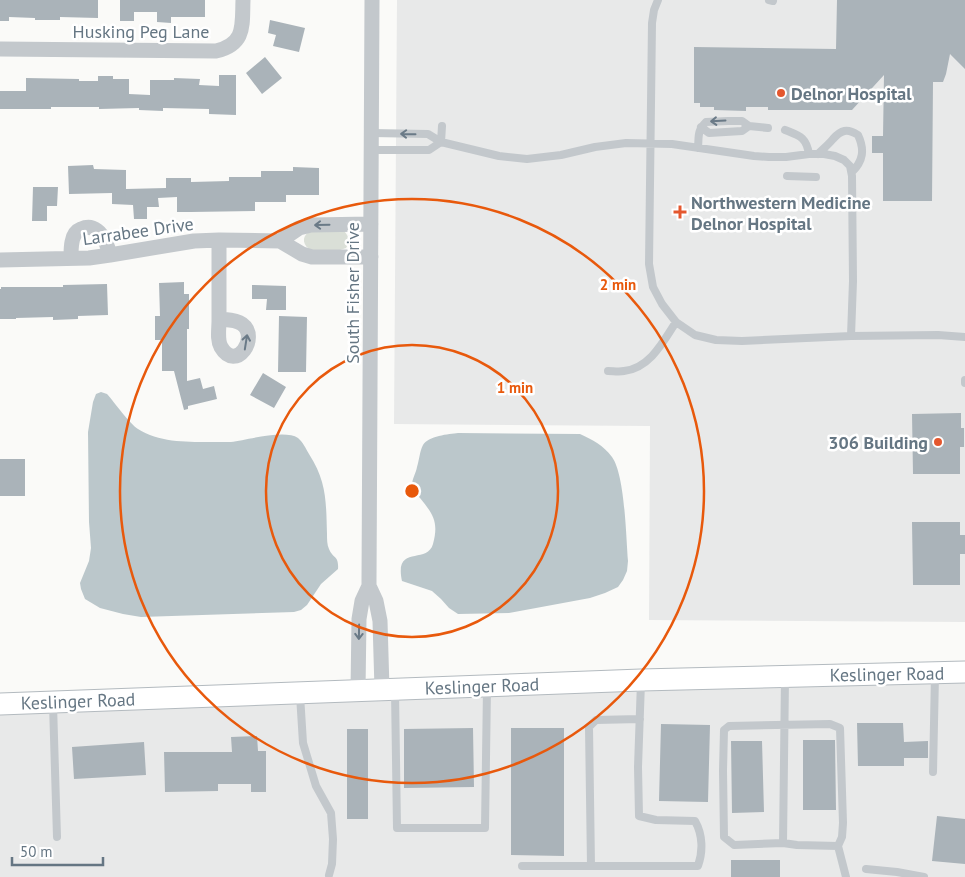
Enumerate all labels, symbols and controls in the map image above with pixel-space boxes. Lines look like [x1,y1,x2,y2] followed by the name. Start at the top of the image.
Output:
[73,20,209,43] street label: Husking Peg Lane
[791,82,912,105] place label: Delnor Hospital
[775,87,787,99] marker: Delnor Hospital
[710,117,726,126] one-way arrow
[400,129,416,139] one-way arrow
[691,191,871,235] place label: Northwestern Medicine Delnor Hospital
[673,205,687,219] marker: Northwestern Medicine Delnor Hospital
[81,212,195,250] street label: Larrabee Drive
[314,220,330,230] one-way arrow
[341,222,364,364] street label: South Fisher Drive
[600,275,636,294] text: 2 min
[241,334,251,350] one-way arrow
[497,378,533,397] text: 1 min
[828,431,928,454] place label: 306 Building
[932,436,944,448] marker: 306 Building
[403,482,421,500] centre of rings
[354,624,363,640] one-way arrow
[830,662,944,686] street label: Keslinger Road
[424,673,540,699] street label: Keslinger Road
[20,688,136,714] street label: Keslinger Road
[12,834,104,866] scale bar
[20,842,53,861] text: 50 m

